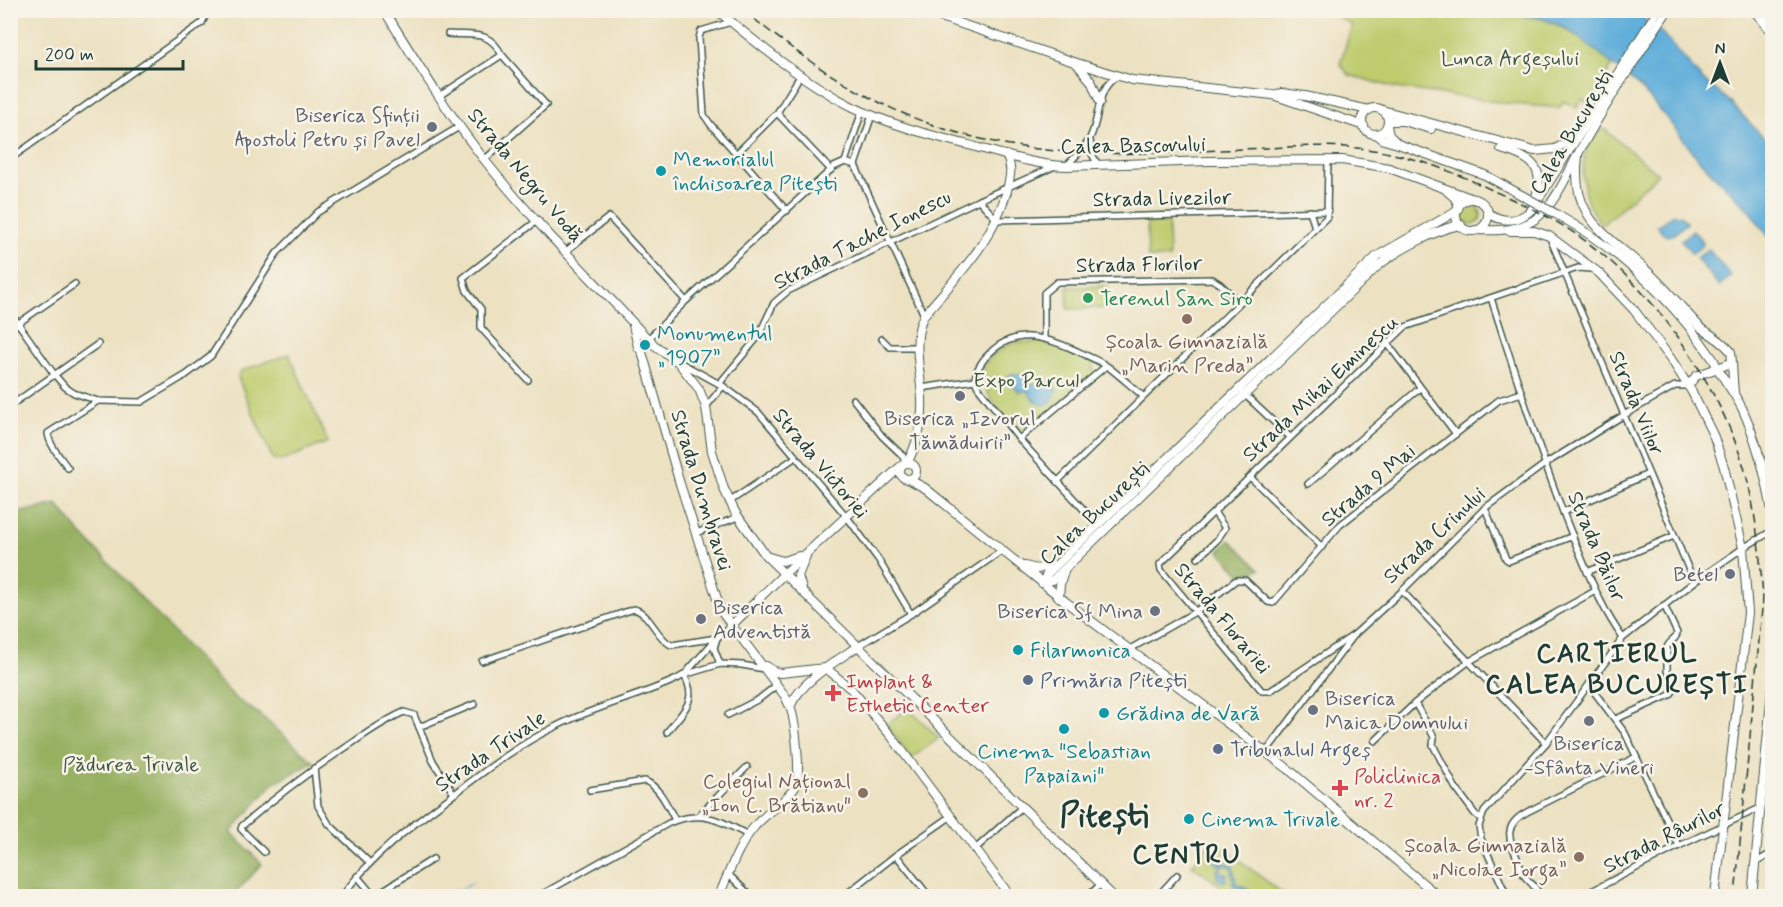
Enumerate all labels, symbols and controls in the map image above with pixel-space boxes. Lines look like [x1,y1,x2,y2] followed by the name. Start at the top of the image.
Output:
[36,33,183,71] scale bar
[1690,33,1750,93] north arrow
[1715,39,1725,60] text: N
[45,43,94,67] text: 200 m
[1441,45,1579,75] park label: Lunca Argeșului
[1524,65,1620,200] street label: Calea București
[235,102,420,155] place label: Biserica Sfinții Apostoli Petru și Pavel
[460,102,590,250] street label: Strada Negru Vodă
[425,120,439,134] marker: Biserica Sfinții Apostoli Petru și Pavel
[1060,131,1206,161] street label: Calea Bascovului
[672,146,837,198] place label: Memorialul închisoarea Pitești
[654,164,668,178] marker: Memorialul închisoarea Pitești
[769,183,956,297] street label: Strada Tache Ionescu
[1092,184,1232,214] street label: Strada Livezilor
[1076,250,1203,280] street label: Strada Florilor
[1100,285,1253,313] place label: Terenul San Siro
[1081,291,1095,305] marker: Terenul San Siro
[1236,309,1405,469] street label: Strada Mihai Eminescu
[1180,312,1194,326] marker: Școala Gimnazială „Marin Preda”
[657,320,772,372] place label: Monumentul „1907”
[1106,328,1268,380] place label: Școala Gimnazială „Marin Preda”
[638,338,652,352] marker: Monumentul „1907”
[1602,347,1671,460] street label: Strada Viilor
[973,367,1079,395] park label: Expo Parcul
[953,389,967,403] marker: Biserica „Izvorul Tămăduirii”
[766,403,875,525] street label: Strada Victoriei
[884,405,1036,457] place label: Biserica „Izvorul Tămăduirii”
[663,406,739,574] street label: Strada Dumbravei
[1315,438,1422,534] street label: Strada 9 Mai
[1034,455,1156,572] street label: Calea București
[1377,481,1492,590] street label: Strada Crinului
[1560,487,1632,606] street label: Strada Băilor
[1167,557,1277,680] street label: Strada Florariei
[1673,561,1718,589] place label: Betel
[1723,567,1737,581] marker: Betel
[713,594,811,646] place label: Biserica Adventistă
[997,598,1143,626] place label: Biserica Sf Mina
[1148,604,1162,618] marker: Biserica Sf Mina
[694,612,708,626] marker: Biserica Adventistă
[1030,637,1131,665] place label: Filarmonica
[1485,637,1749,703] district label: CARTIERUL CALEA BUCUREȘTI
[1011,643,1025,657] marker: Filarmonica
[1040,667,1187,695] place label: Primăria Pitești
[846,668,989,720] place label: Implant & Esthetic Center
[1021,673,1035,687] marker: Primăria Pitești
[824,684,842,702] marker: Implant & Esthetic Center
[1325,685,1469,737] place label: Biserica Maica Domnului
[1116,700,1260,728] place label: Grădina de Vară
[1306,703,1320,717] marker: Biserica Maica Domnului
[430,705,551,799] street label: Strada Trivale
[1097,706,1111,720] marker: Grădina de Vară
[1582,714,1596,728] marker: Biserica -Sfânta Vineri
[1057,722,1071,736] marker: Cinema "Sebastian Papaiani"
[1524,730,1654,782] place label: Biserica -Sfânta Vineri
[1230,736,1371,766] place label: Tribunalul Argeș
[977,738,1151,790] place label: Cinema "Sebastian Papaiani"
[1211,742,1225,756] marker: Tribunalul Argeș
[63,751,199,779] park label: Pădurea Trivale
[1354,763,1441,815] place label: Policlinica nr. 2
[701,768,851,820] place label: Colegiul Național „Ion C. Brătianu"
[1331,779,1349,797] marker: Policlinica nr. 2
[856,786,870,800] marker: Colegiul Național „Ion C. Brătianu"
[1059,795,1149,839] district label: Pitești
[1599,795,1730,881] street label: Strada Râurilor
[1201,806,1340,834] place label: Cinema Trivale
[1182,812,1196,826] marker: Cinema Trivale
[1404,832,1567,886] place label: Școala Gimnazială „Nicolae Iorga”
[1132,838,1242,873] district label: CENTRU
[1572,850,1586,864] marker: Școala Gimnazială „Nicolae Iorga”

